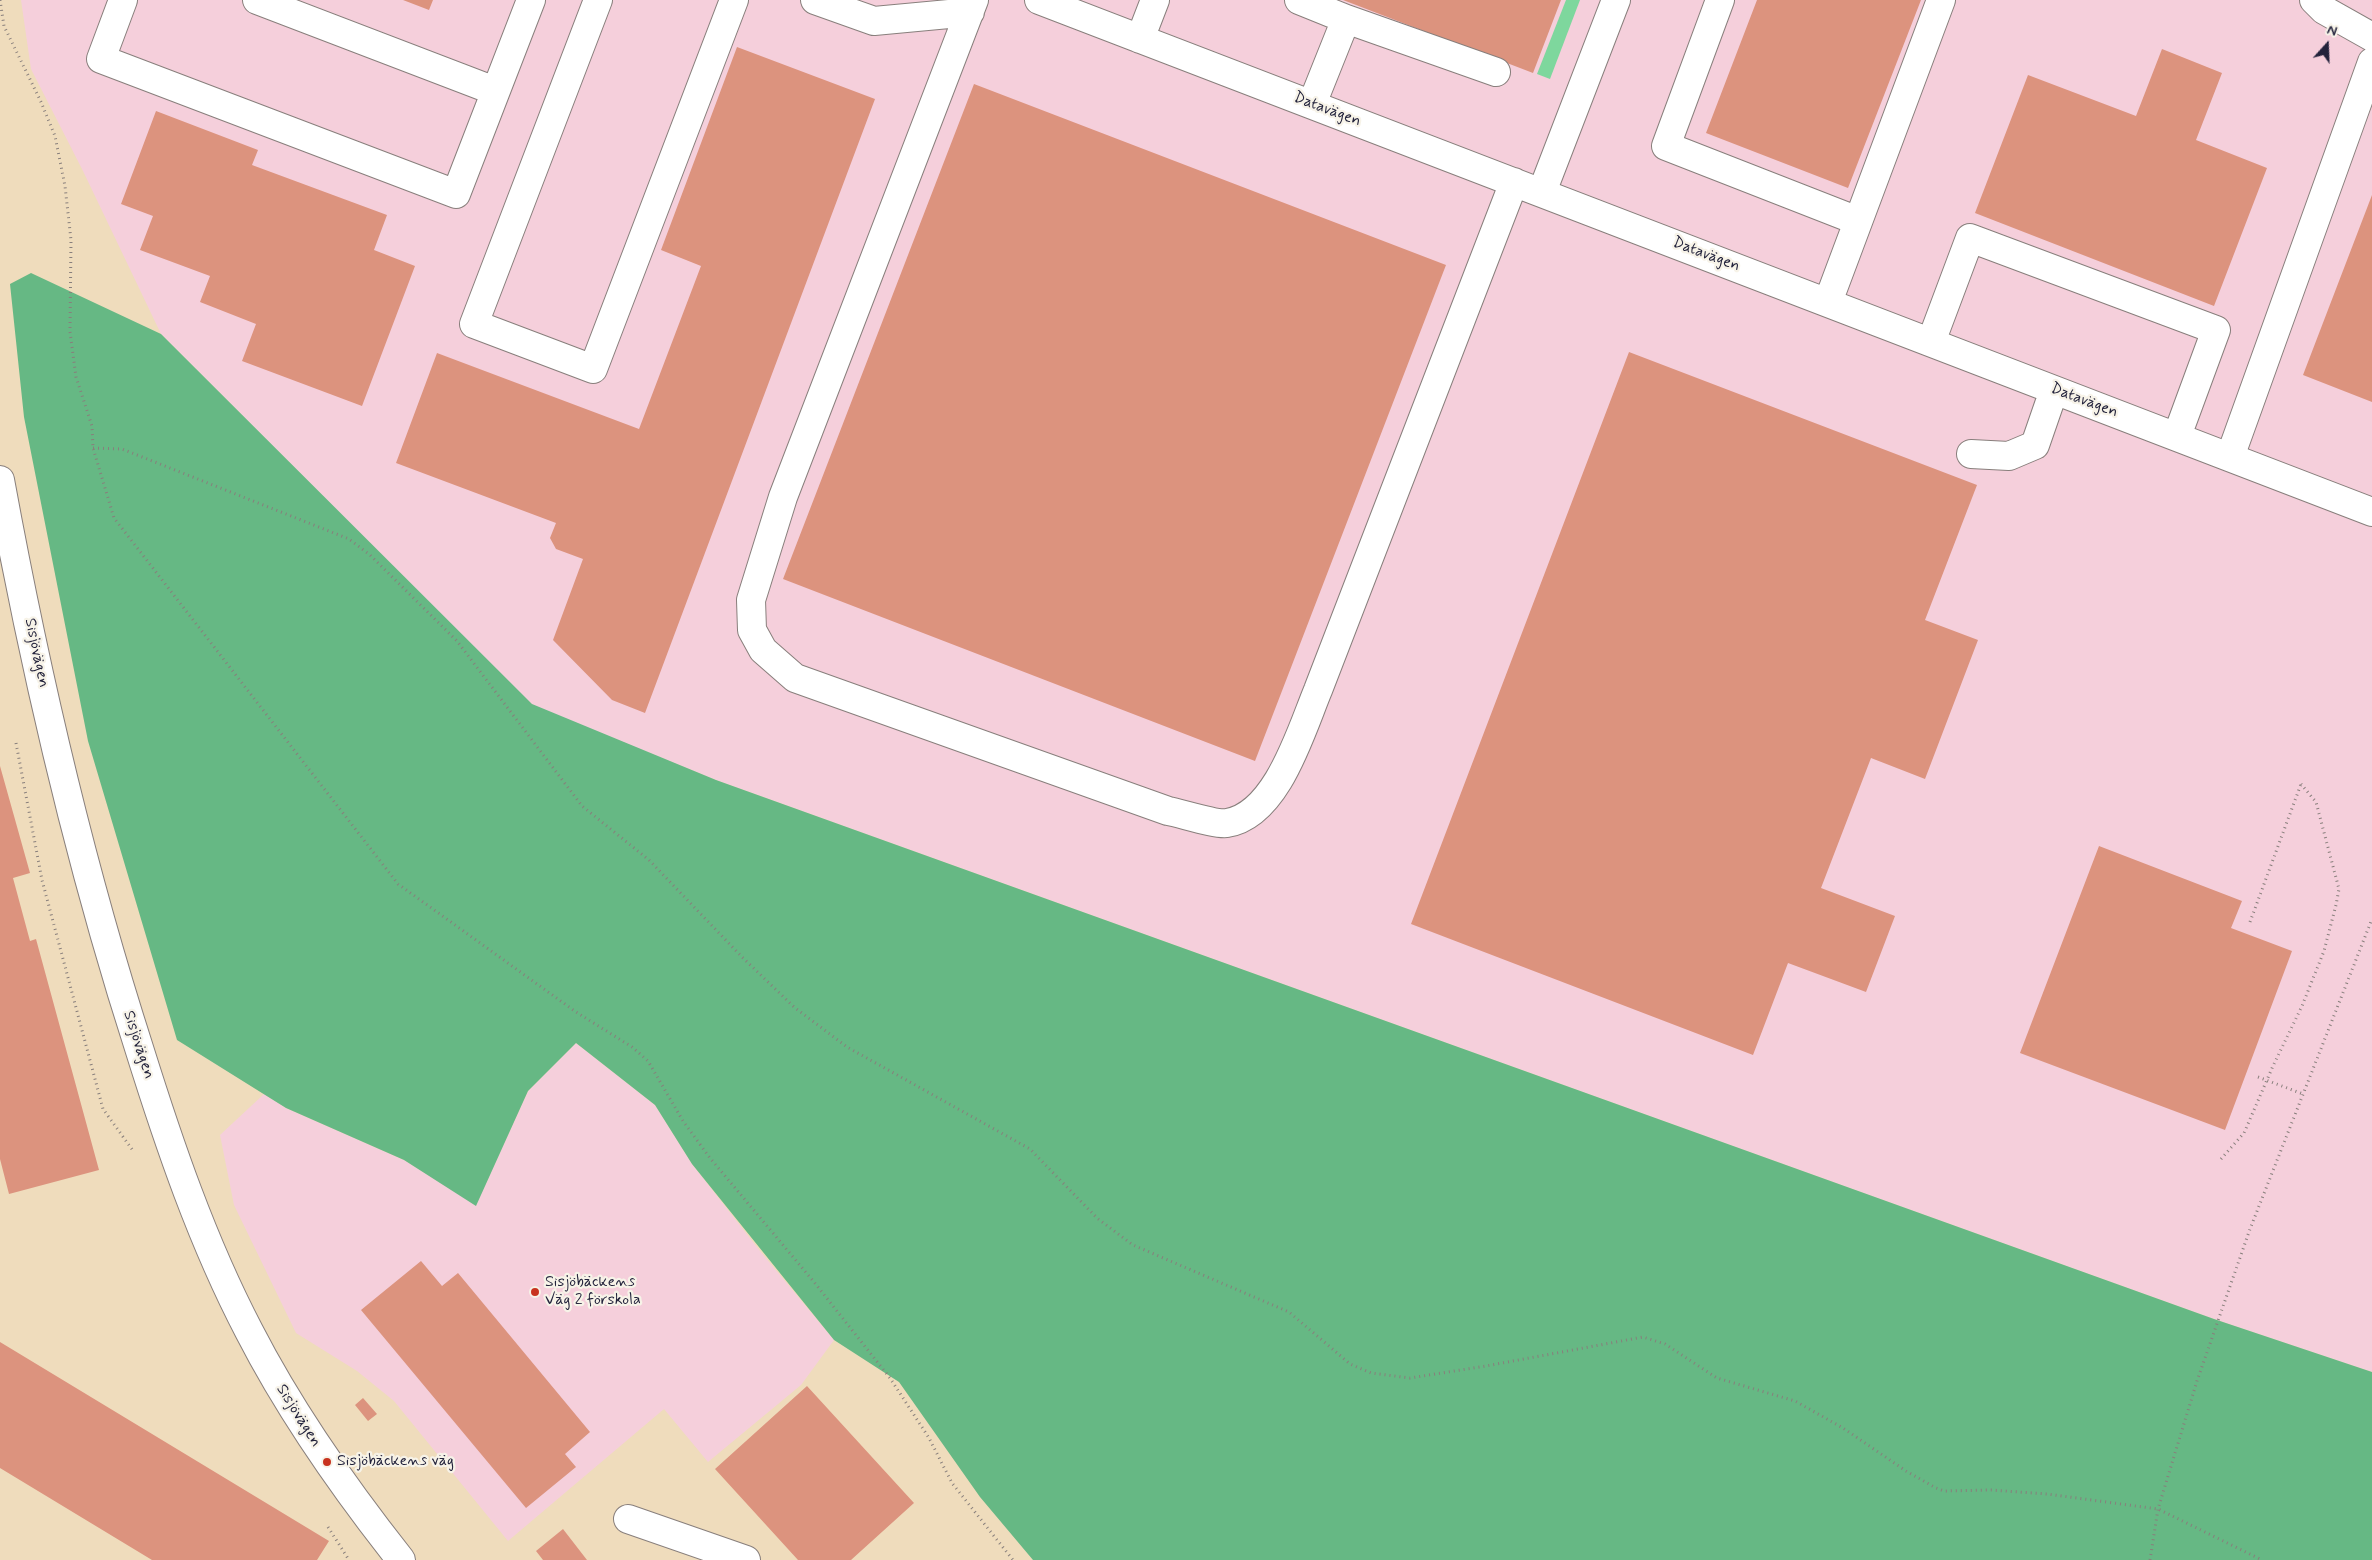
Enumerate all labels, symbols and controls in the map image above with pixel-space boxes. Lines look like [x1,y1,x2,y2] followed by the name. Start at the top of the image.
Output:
[2302,20,2352,70] north arrow
[2325,21,2340,41] text: N
[1290,88,1364,132] street label: Datavägen
[1669,233,1743,277] street label: Datavägen
[2047,379,2121,423] street label: Datavägen
[19,617,53,689] street label: Sisjövägen
[118,1009,158,1081] street label: Sisjövägen
[545,1273,641,1311] place label: Sisjöbäckens Väg 2 förskola
[529,1286,541,1298] marker: Sisjöbäckens Väg 2 förskola
[271,1381,325,1451] street label: Sisjövägen
[337,1452,454,1472] place label: Sisjöbäckens väg
[321,1456,333,1468] marker: Sisjöbäckens väg

